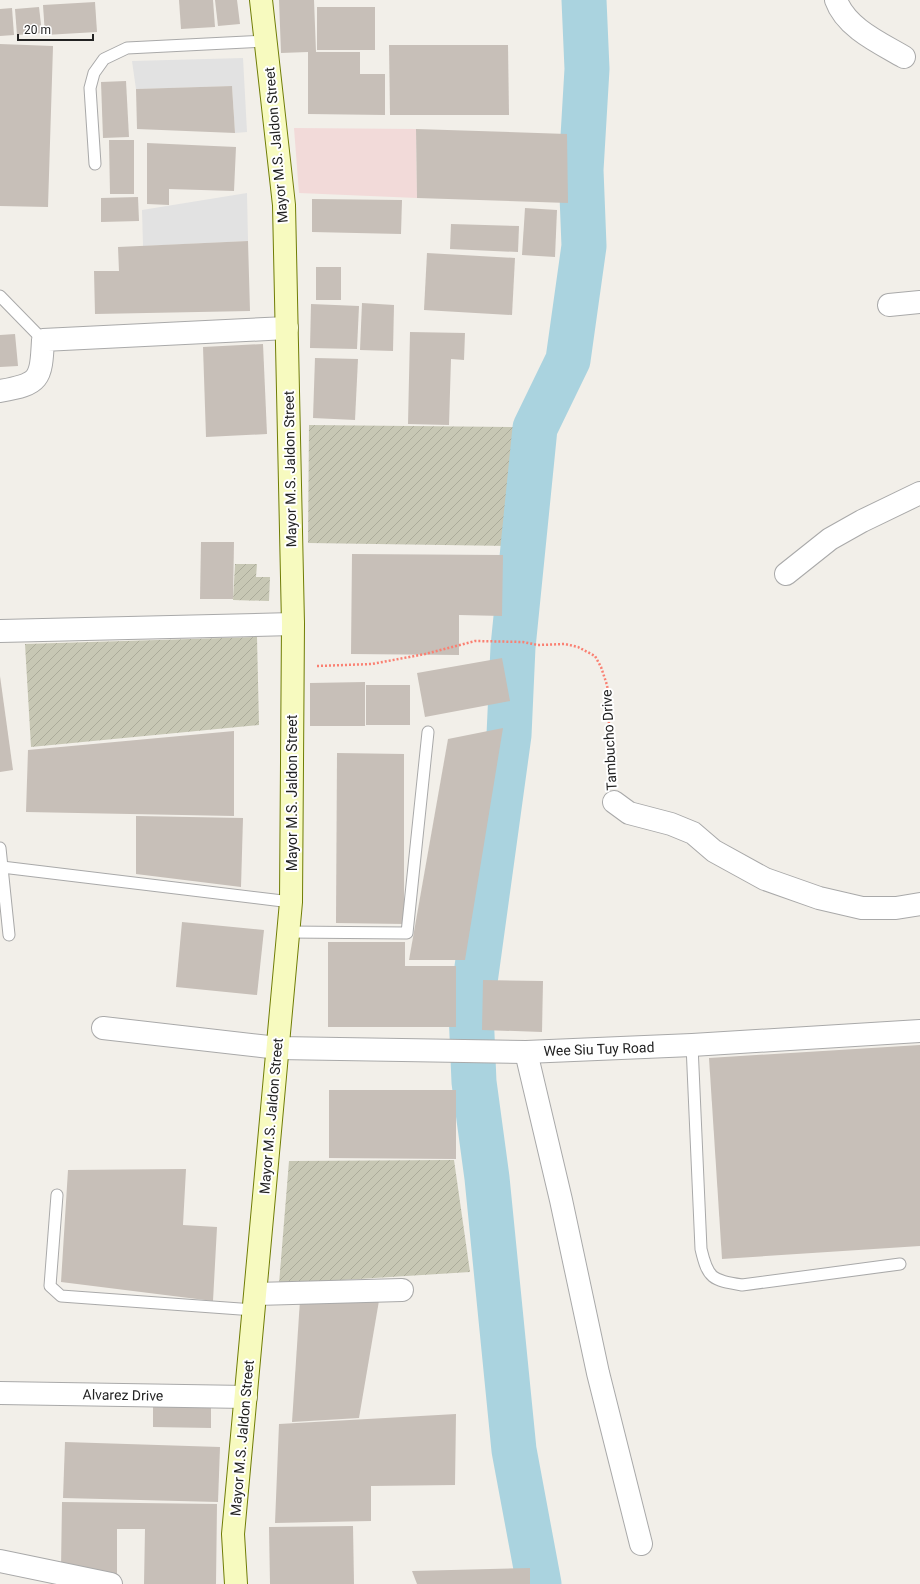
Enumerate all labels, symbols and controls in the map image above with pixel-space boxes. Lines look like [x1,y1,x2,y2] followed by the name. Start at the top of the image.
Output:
[18,16,93,42] scale bar
[24,23,51,37] text: 20 m
[261,66,291,224] street label: Mayor M.S. Jaldon Street
[281,390,299,547] street label: Mayor M.S. Jaldon Street
[598,689,620,791] street label: Tambucho Drive
[284,714,300,871] street label: Mayor M.S. Jaldon Street
[256,1037,286,1195] street label: Mayor M.S. Jaldon Street
[543,1039,655,1059] street label: Wee Siu Tuy Road
[227,1359,257,1517] street label: Mayor M.S. Jaldon Street
[82,1386,164,1404] street label: Alvarez Drive

